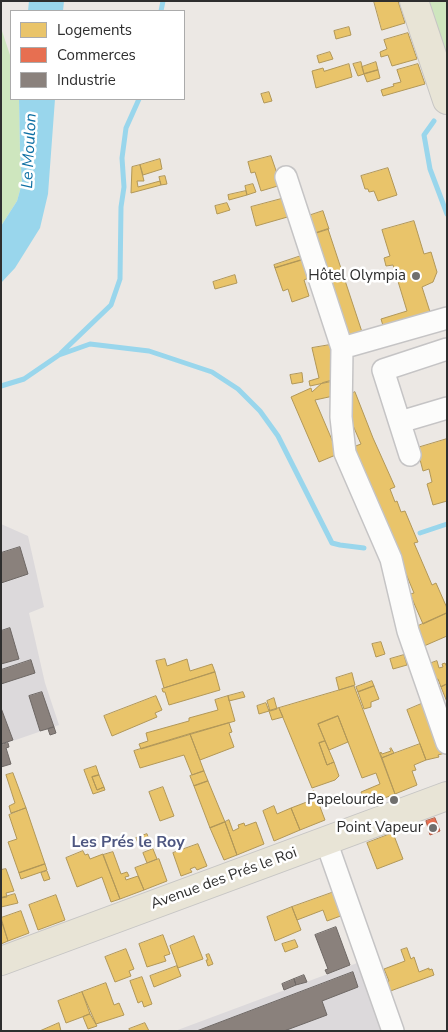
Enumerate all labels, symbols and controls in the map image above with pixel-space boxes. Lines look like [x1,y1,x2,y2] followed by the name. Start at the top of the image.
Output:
[10,10,185,100] legend
[57,20,132,40] text: Logements
[57,45,136,65] text: Commerces
[57,70,116,90] text: Industrie
[18,113,42,189] water label: Le Moulon
[308,267,406,285] place label: Hôtel Olympia
[410,270,422,282] marker: Hôtel Olympia
[307,791,384,809] place label: Papelourde
[388,794,400,806] marker: Papelourde
[336,819,423,837] place label: Point Vapeur
[427,822,439,834] marker: Point Vapeur
[71,833,185,853] district label: Les Prés le Roy
[148,844,300,914] street label: Avenue des Prés le Roi

